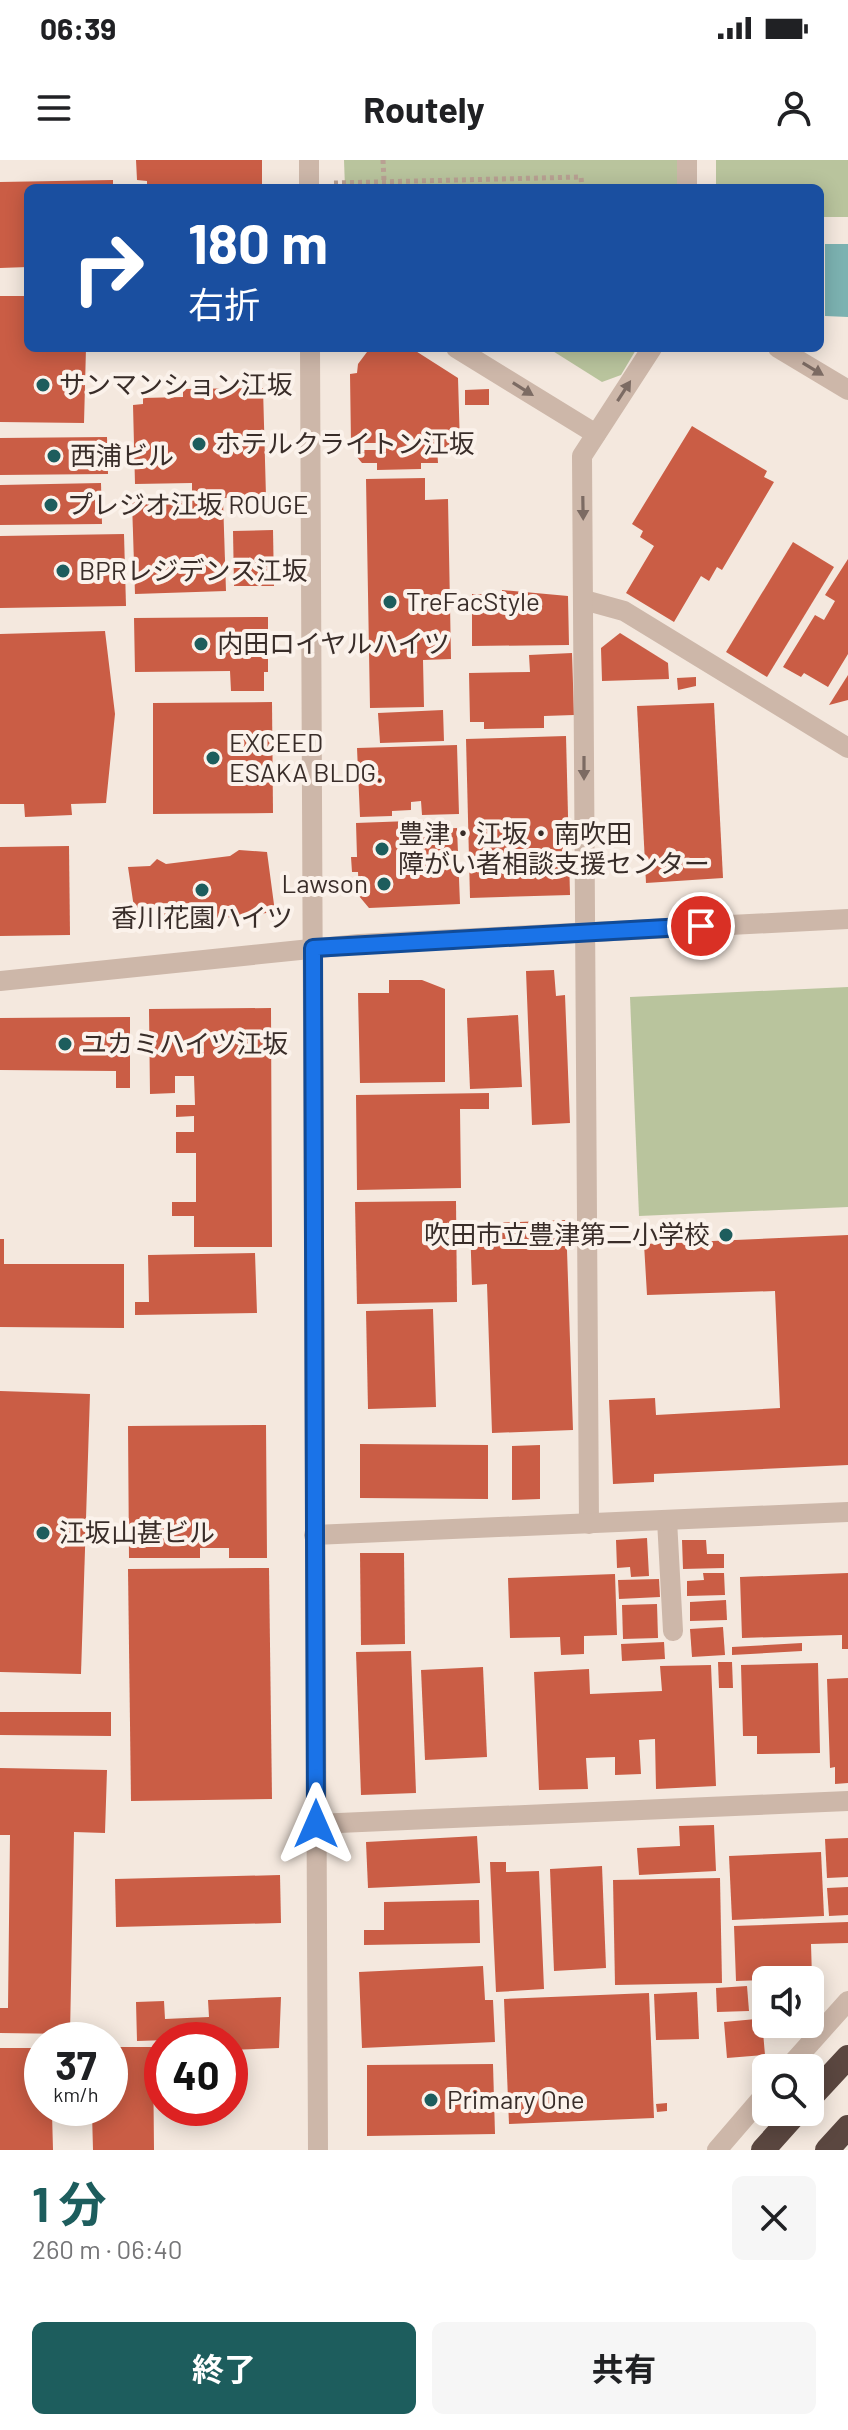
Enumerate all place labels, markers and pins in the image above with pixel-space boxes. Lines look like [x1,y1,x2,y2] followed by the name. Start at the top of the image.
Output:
[59,368,293,399] place label: サンマンション江坂
[34,376,52,394] marker: サンマンション江坂
[215,427,475,458] place label: ホテルクライトン江坂
[190,435,208,453] marker: ホテルクライトン江坂
[70,439,174,470] place label: 西浦ビル
[45,447,63,465] marker: 西浦ビル
[67,488,308,519] place label: プレジオ江坂 ROUGE
[42,496,60,514] marker: プレジオ江坂 ROUGE
[79,554,308,585] place label: BPRレジデンス江坂
[54,562,72,580] marker: BPRレジデンス江坂
[406,585,540,616] place label: TreFacStyle
[381,593,399,611] marker: TreFacStyle
[217,627,450,658] place label: 内田ロイヤルハイツ
[192,635,210,653] marker: 内田ロイヤルハイツ
[229,726,383,787] place label: EXCEED ESAKA BLDG.
[204,749,222,767] marker: EXCEED ESAKA BLDG.
[398,817,710,878] place label: 豊津・江坂・南吹田 障がい者相談支援センター
[373,840,391,858] marker: 豊津・江坂・南吹田 障がい者相談支援センター
[281,867,368,898] place label: Lawson
[375,875,393,893] marker: Lawson
[193,881,211,899] marker: 香川花園ハイツ
[667,892,735,960] pin
[111,901,293,932] place label: 香川花園ハイツ
[81,1027,288,1058] place label: ユカミハイツ江坂
[56,1035,74,1053] marker: ユカミハイツ江坂
[424,1218,710,1249] place label: 吹田市立豊津第二小学校
[717,1226,735,1244] marker: 吹田市立豊津第二小学校
[59,1516,215,1547] place label: 江坂山甚ビル
[34,1524,52,1542] marker: 江坂山甚ビル
[447,2083,585,2114] place label: Primary One
[422,2091,440,2109] marker: Primary One

